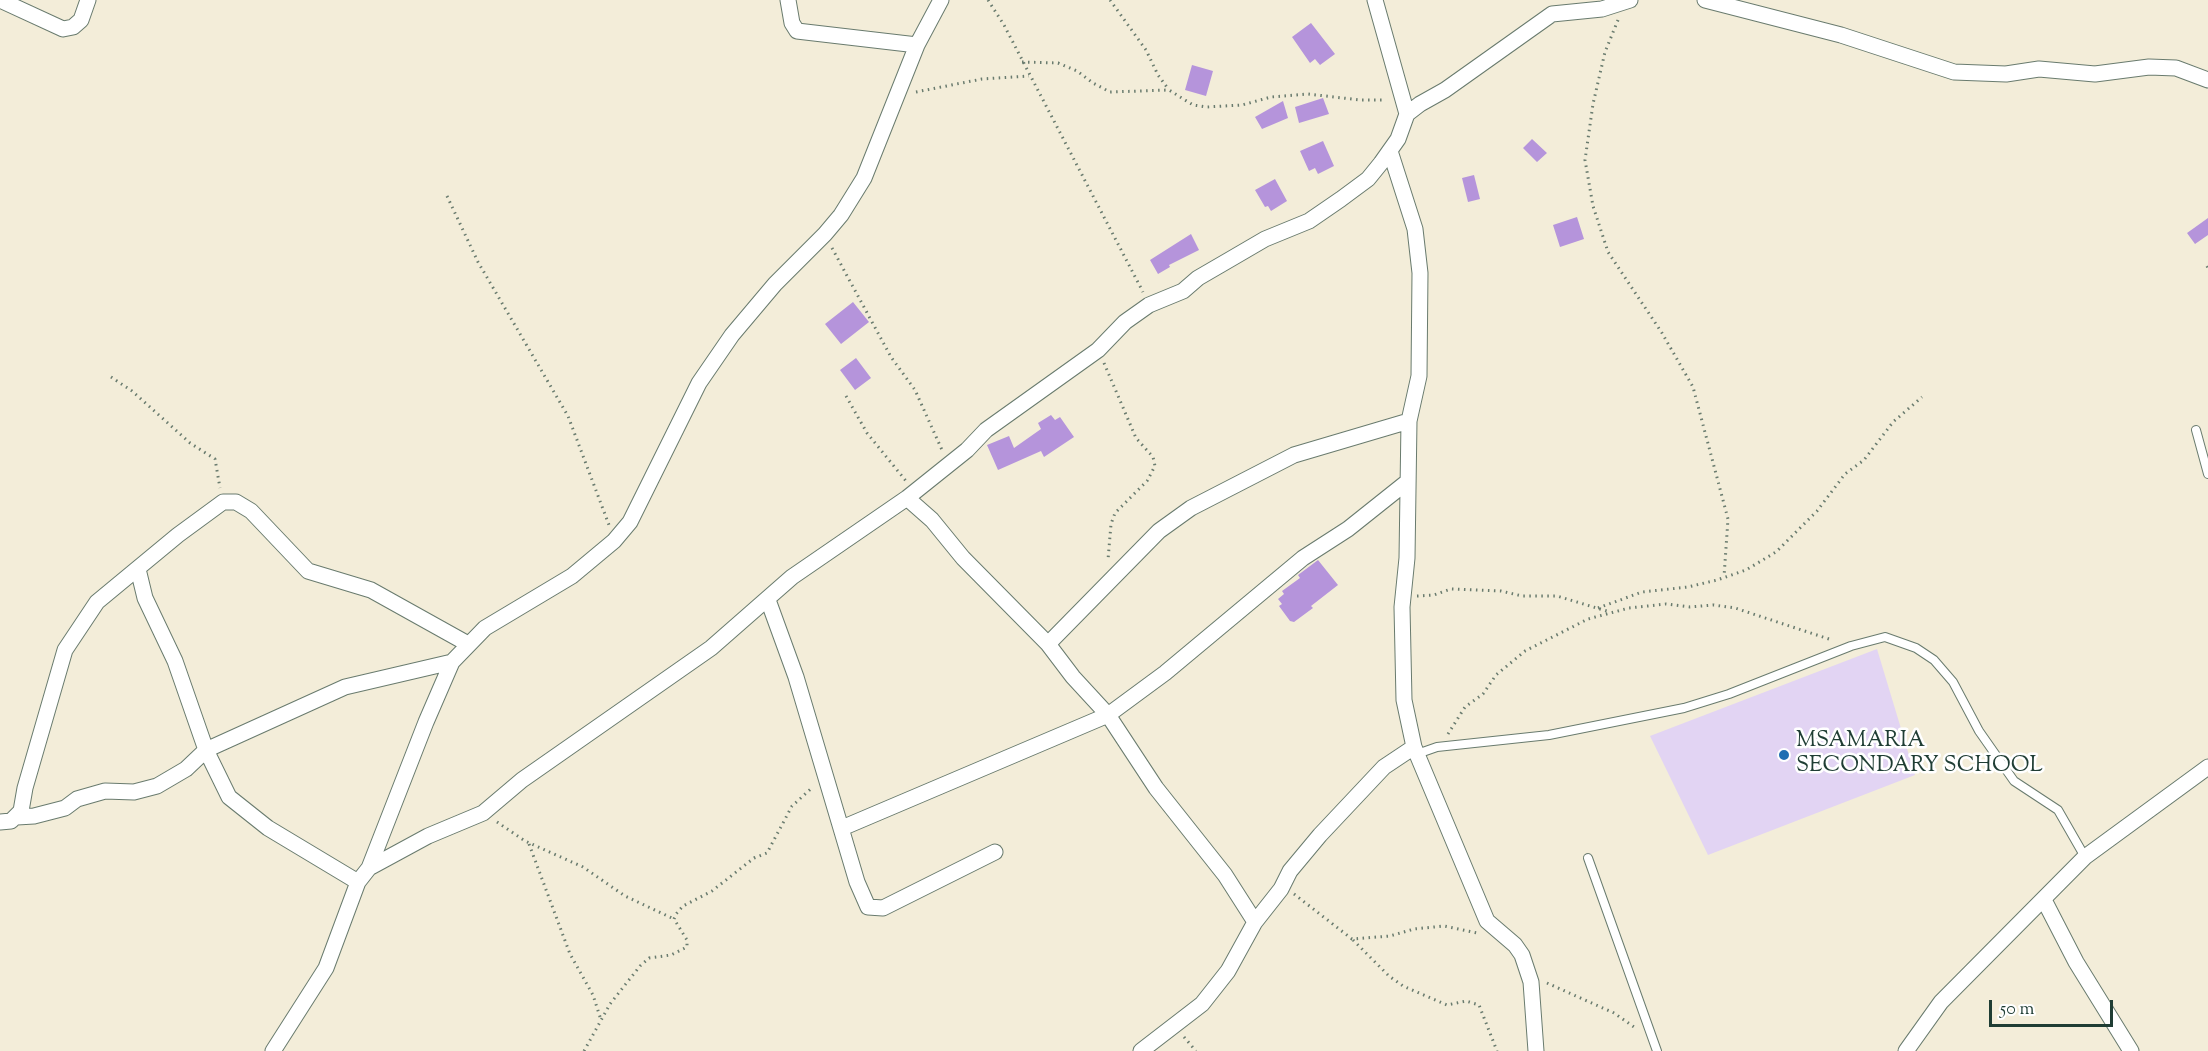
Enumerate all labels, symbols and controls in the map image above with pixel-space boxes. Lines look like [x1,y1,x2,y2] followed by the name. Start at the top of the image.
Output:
[1796,729,2043,780] place label: MSAMARIA SECONDARY SCHOOL
[1777,748,1791,762] marker: MSAMARIA SECONDARY SCHOOL
[1992,988,2116,1026] scale bar
[2000,997,2034,1023] text: 50 m

